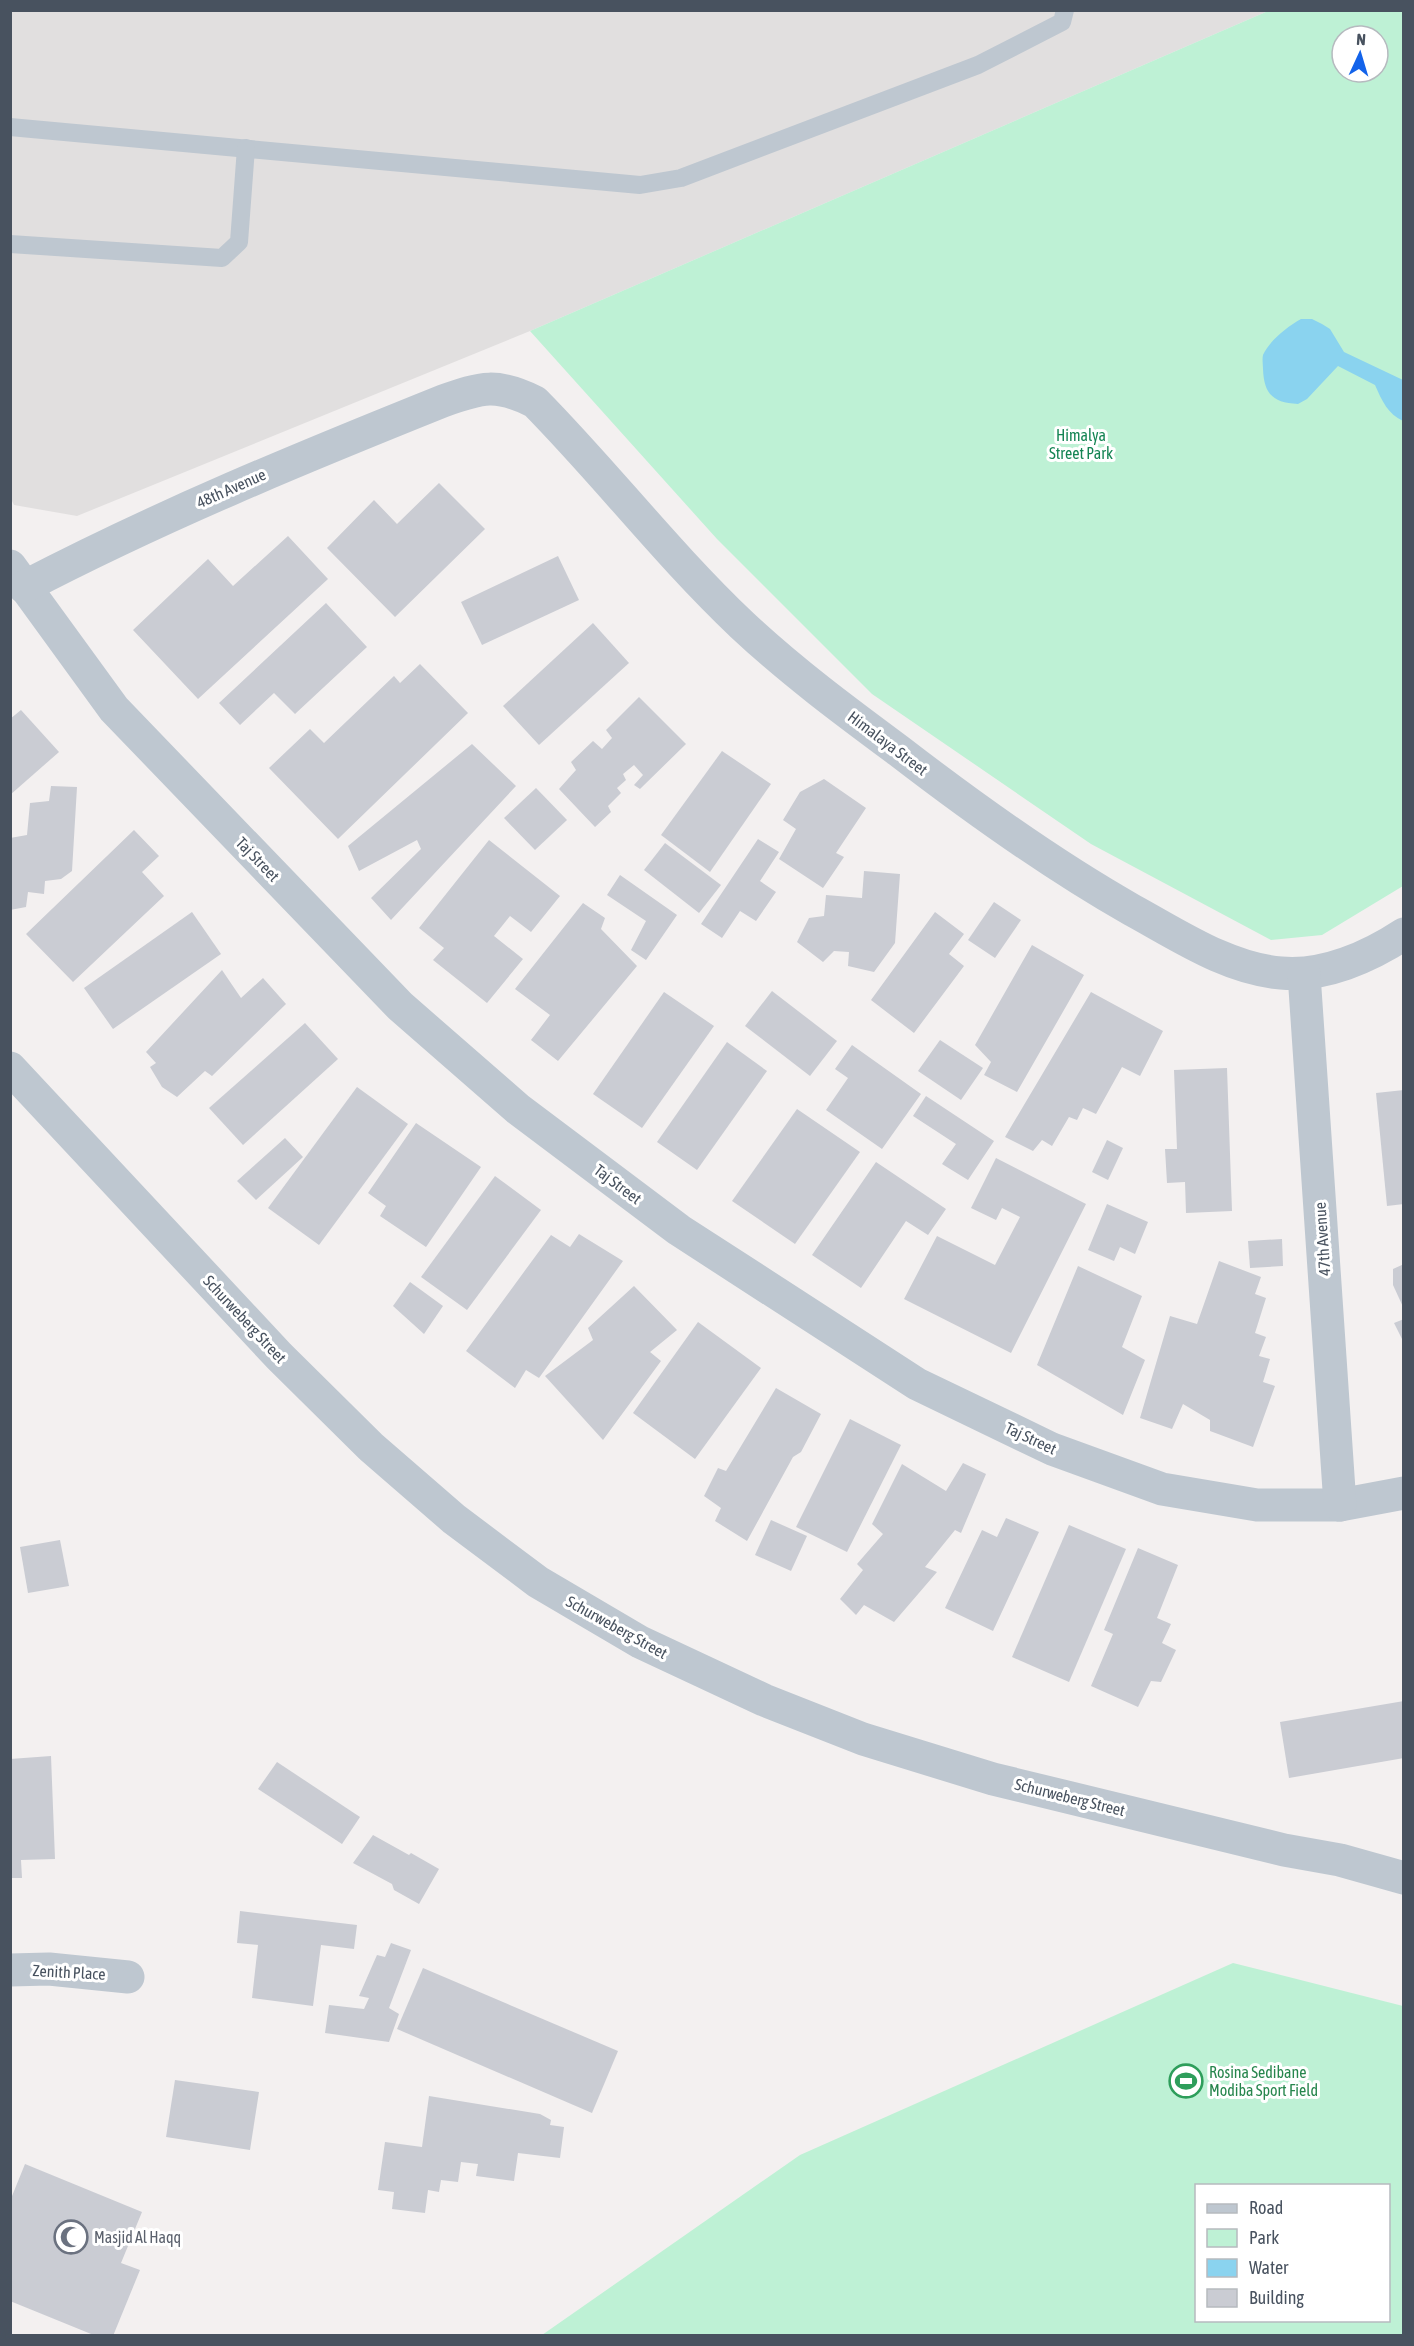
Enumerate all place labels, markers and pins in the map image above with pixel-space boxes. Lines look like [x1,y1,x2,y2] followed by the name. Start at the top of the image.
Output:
[1168,2063,1204,2099] sports icon: Rosina Sedibane Modiba Sport Field
[1209,2063,1318,2100] place label: Rosina Sedibane Modiba Sport Field
[53,2219,89,2255] mosque icon: Masjid Al Haqq
[94,2228,181,2247] place label: Masjid Al Haqq

